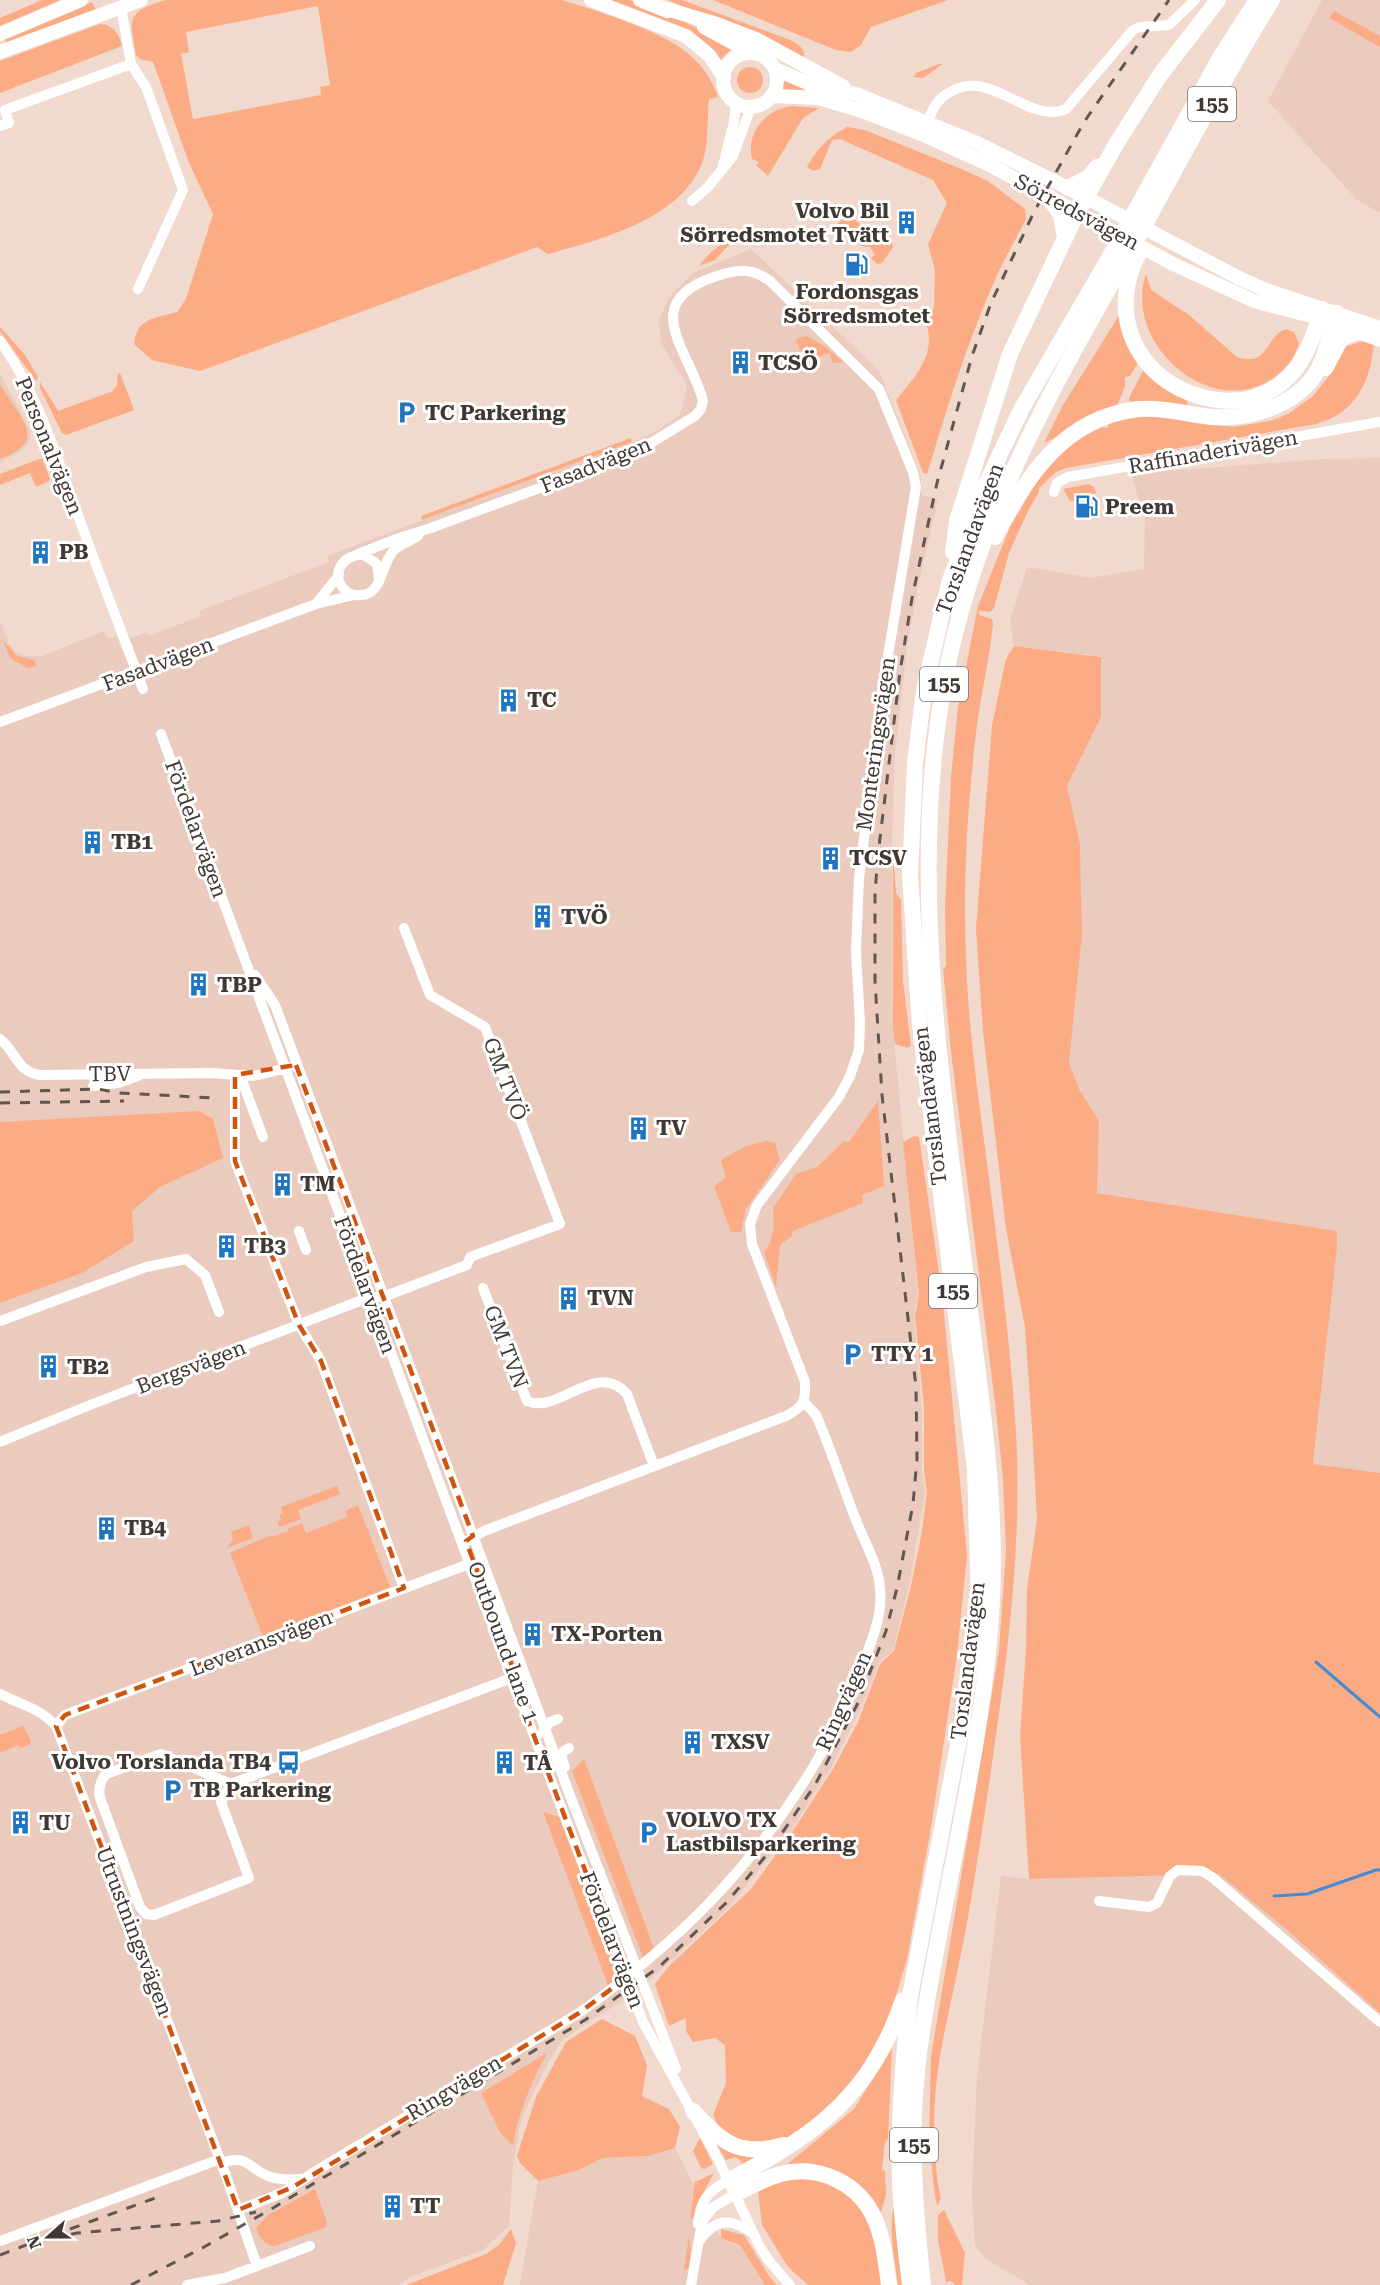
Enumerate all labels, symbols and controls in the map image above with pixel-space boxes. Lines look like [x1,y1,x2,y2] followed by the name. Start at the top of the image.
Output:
[1188,87,1236,121] road number: 155
[1011,169,1144,255] street label: Sörredsvägen
[680,199,889,247] place label: Volvo Bil Sörredsmotet Tvätt
[894,210,920,236] building icon: Volvo Bil Sörredsmotet Tvätt
[844,251,870,277] fuel station icon: Fordonsgas Sörredsmotet
[784,280,931,328] place label: Fordonsgas Sörredsmotet
[727,350,753,376] building icon: TCSÖ
[758,350,818,375] place label: TCSÖ
[10,373,88,519] street label: Personalvägen
[394,400,420,426] parking icon: TC Parkering
[425,401,565,425] place label: TC Parkering
[1126,425,1300,479] street label: Raffinaderivägen
[537,432,655,498] street label: Fasadvägen
[931,460,1009,618] street label: Torslandavägen
[1074,494,1100,520] fuel station icon: Preem
[1105,495,1174,519] place label: Preem
[28,539,54,565] building icon: PB
[59,540,89,564] place label: PB
[99,632,217,696] street label: Fasadvägen
[852,655,900,833] street label: Monteringsvägen
[920,667,968,701] road number: 155
[496,687,522,713] building icon: TC
[527,688,557,712] place label: TC
[160,757,232,901] street label: Fördelarvägen
[80,829,106,855] building icon: TB1
[111,830,153,854] place label: TB1
[818,845,844,871] building icon: TCSV
[849,846,907,870] place label: TCSV
[530,904,556,930] building icon: TVÖ
[561,904,608,929] place label: TVÖ
[186,972,212,998] building icon: TBP
[217,973,262,997] place label: TBP
[908,1025,952,1187] street label: Torslandavägen
[478,1034,533,1124] street label: GM TVÖ
[89,1062,132,1086] street label: TBV
[625,1115,651,1141] building icon: TV
[656,1116,686,1140] place label: TV
[269,1171,295,1197] building icon: TM
[300,1172,335,1196] place label: TM
[329,1213,401,1357] street label: Fördelarvägen
[213,1233,239,1259] building icon: TB3
[244,1234,286,1258] place label: TB3
[929,1274,977,1308] road number: 155
[556,1285,582,1311] building icon: TVN
[587,1286,634,1310] place label: TVN
[479,1302,533,1392] street label: GM TVN
[133,1335,249,1399] street label: Bergsvägen
[840,1341,866,1367] parking icon: TTY 1
[871,1342,934,1366] place label: TTY 1
[36,1354,62,1380] building icon: TB2
[67,1355,109,1379] place label: TB2
[93,1515,119,1541] building icon: TB4
[124,1516,166,1540] place label: TB4
[463,1558,543,1726] street label: Outbound lane 1
[946,1580,990,1742] street label: Torslandavägen
[186,1605,336,1681] street label: Leveransvägen
[520,1621,546,1647] building icon: TX-Porten
[551,1622,663,1646] place label: TX-Porten
[811,1647,877,1755] street label: Ringvägen
[680,1729,706,1755] building icon: TXSV
[711,1730,770,1754] place label: TXSV
[276,1749,302,1775] bus stop icon: Volvo Torslanda TB4
[51,1750,271,1774] place label: Volvo Torslanda TB4
[492,1750,518,1776] building icon: TÅ
[523,1750,552,1775] place label: TÅ
[159,1777,185,1803] parking icon: TB Parkering
[190,1778,331,1802] place label: TB Parkering
[666,1808,856,1856] place label: VOLVO TX Lastbilsparkering
[8,1810,34,1836] building icon: TU
[39,1811,70,1835] place label: TU
[635,1819,661,1845] parking icon: VOLVO TX Lastbilsparkering
[91,1843,177,2019] street label: Utrustningsvägen
[575,1868,649,2012] street label: Fördelarvägen
[402,2050,506,2126] street label: Ringvägen
[890,2128,938,2162] road number: 155
[379,2193,405,2219] building icon: TT
[410,2194,441,2218] place label: TT
[18,2207,78,2267] north arrow
[23,2233,46,2251] text: N

